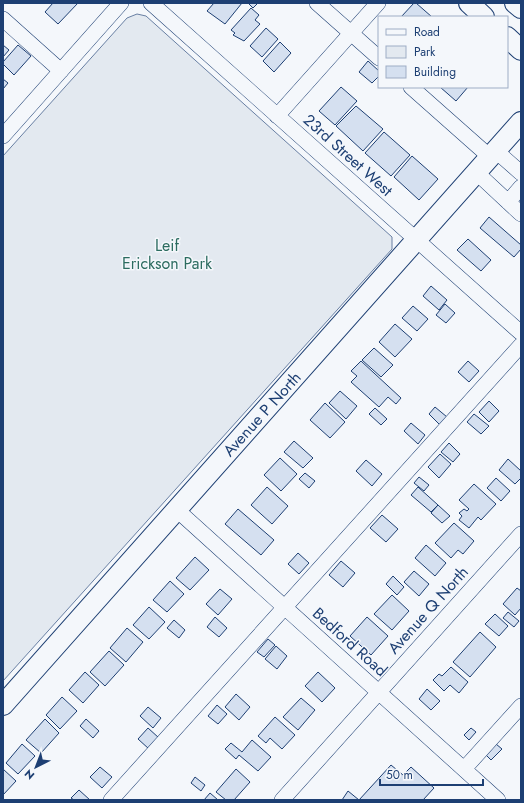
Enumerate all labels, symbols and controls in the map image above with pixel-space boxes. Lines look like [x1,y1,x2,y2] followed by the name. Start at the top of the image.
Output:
[378,16,508,88] legend
[414,23,440,41] text: Road
[414,43,436,61] text: Park
[414,63,456,81] text: Building
[298,109,398,202] street label: 23rd Street West
[122,234,213,275] park label: Leif Erickson Park
[218,367,306,461] street label: Avenue P North
[382,561,474,659] street label: Avenue Q North
[308,602,392,682] street label: Bedford Road
[16,747,56,787] north arrow
[380,761,483,787] scale bar
[21,766,38,783] text: N
[386,766,413,784] text: 50 m

